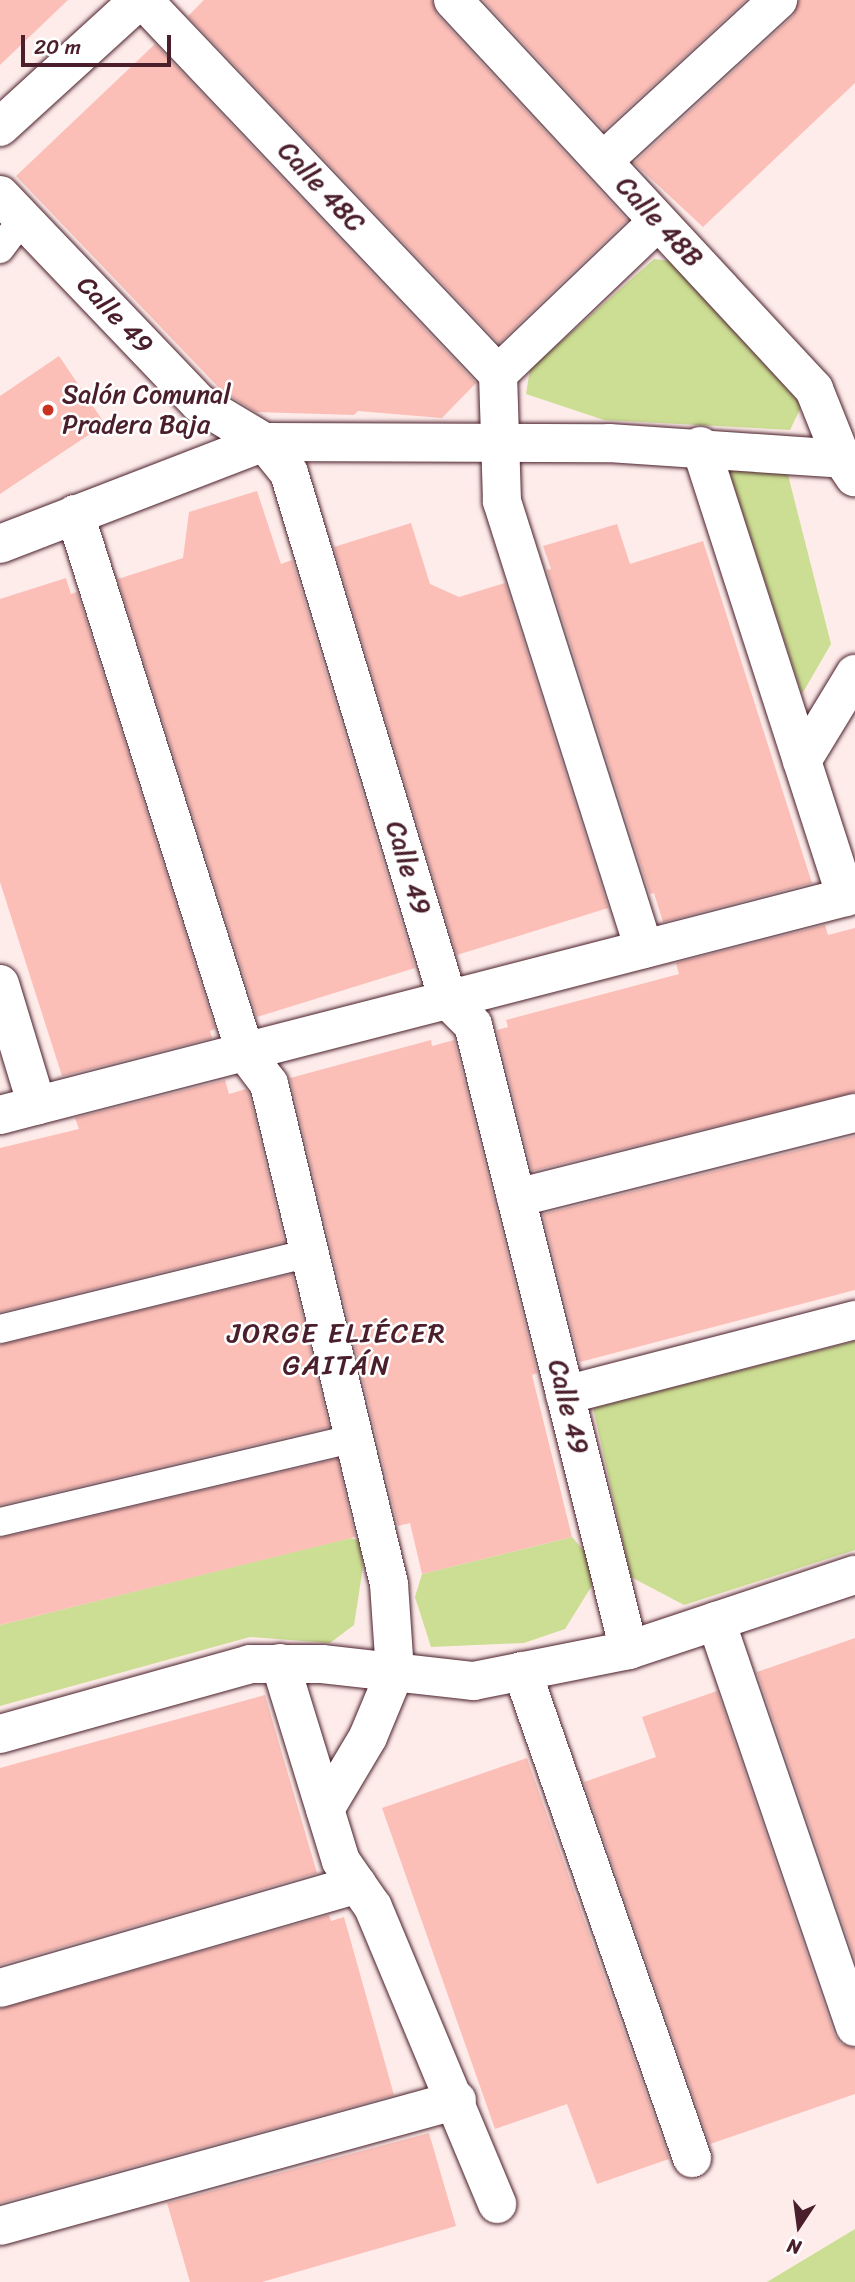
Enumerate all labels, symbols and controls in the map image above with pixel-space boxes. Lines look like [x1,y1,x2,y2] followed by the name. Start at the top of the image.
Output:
[24,21,175,65] scale bar
[34,28,81,66] text: 20 m
[271,135,371,239] street label: Calle 48C
[609,170,709,274] street label: Calle 48B
[70,269,160,361] street label: Calle 49
[62,379,231,440] place label: Salón Comunal Pradera Baja
[40,402,56,418] marker: Salón Comunal Pradera Baja
[379,817,437,919] street label: Calle 49
[230,1316,444,1382] district label: JORGE ELIÉCER GAITÁN
[541,1356,595,1458] street label: Calle 49
[764,2191,834,2261] north arrow
[784,2229,804,2265] text: N

